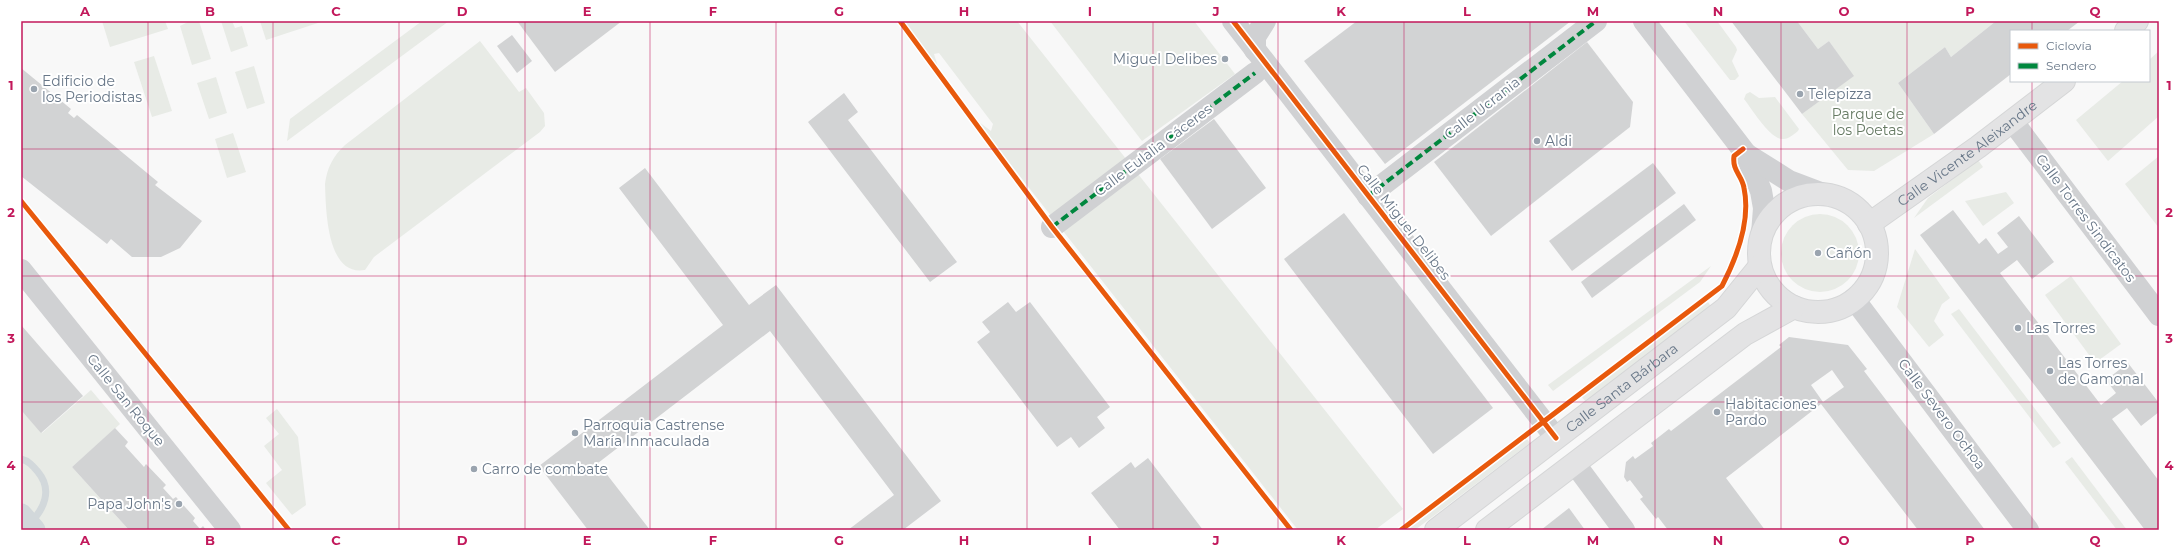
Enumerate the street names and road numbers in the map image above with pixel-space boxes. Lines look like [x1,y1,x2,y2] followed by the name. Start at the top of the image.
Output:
[1440,73,1524,143] street label: Calle Ucrania
[1894,96,2041,210] street label: Calle Vicente Aleixandre
[1091,100,1216,200] street label: Calle Eulalia Cáceres
[2032,150,2140,286] street label: Calle Torres Sindicatos
[1353,160,1455,284] street label: Calle Miguel Delibes
[1562,339,1682,437] street label: Calle Santa Bárbara
[83,350,169,450] street label: Calle San Roque
[1894,355,1990,473] street label: Calle Severo Ochoa

